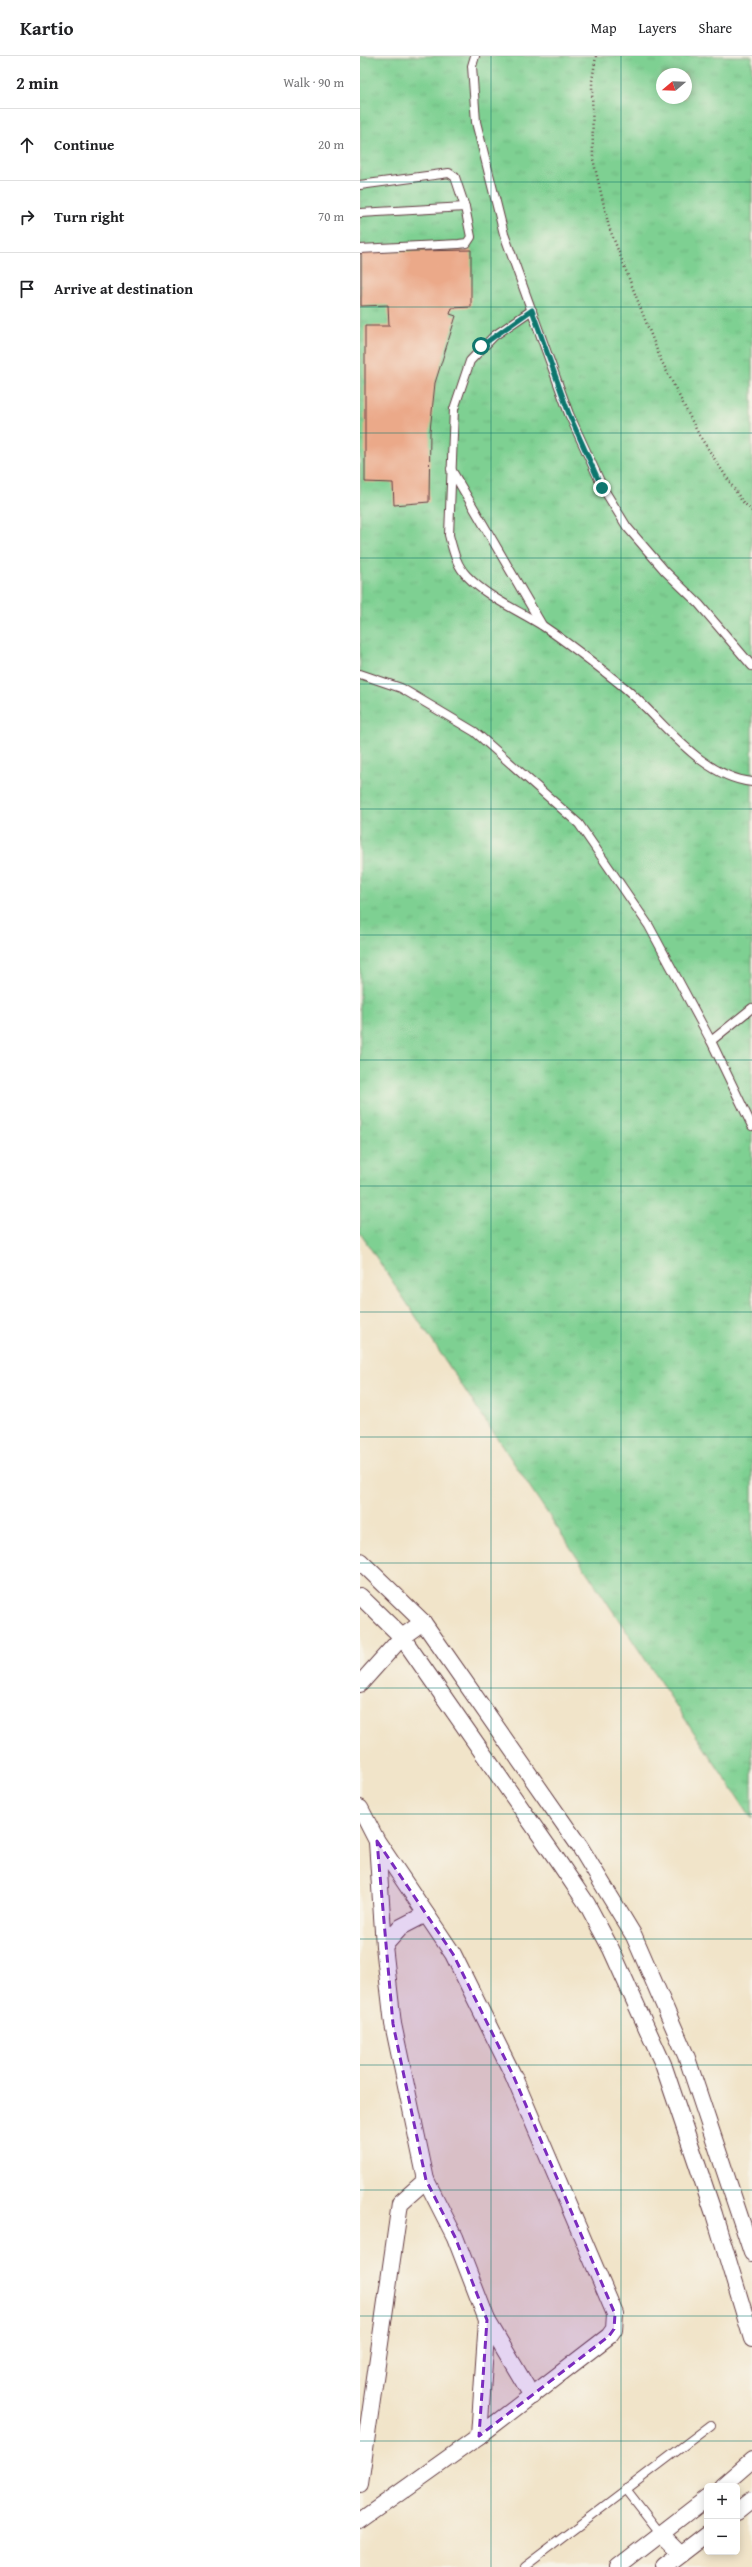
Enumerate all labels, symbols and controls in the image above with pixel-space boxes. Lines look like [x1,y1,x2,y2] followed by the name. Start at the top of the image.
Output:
[20,14,74,42] text: Kartio
[591,18,617,38] text: Map
[639,18,677,38] text: Layers
[699,18,732,38] text: Share
[656,68,692,104] north arrow
[16,70,58,95] text: 2 min
[283,73,344,92] text: Walk · 90 m
[16,134,38,156] icon: ahead
[54,134,115,155] text: Continue
[318,135,344,154] text: 20 m
[16,206,38,228] icon: right
[54,206,125,227] text: Turn right
[318,207,344,226] text: 70 m
[16,278,38,300] icon: arrive
[54,278,193,299] text: Arrive at destination
[472,337,490,355] route start
[593,479,611,497] route end
[704,2483,740,2555] map controls
[704,2483,740,2519] button: +
[704,2519,740,2555] button: −

